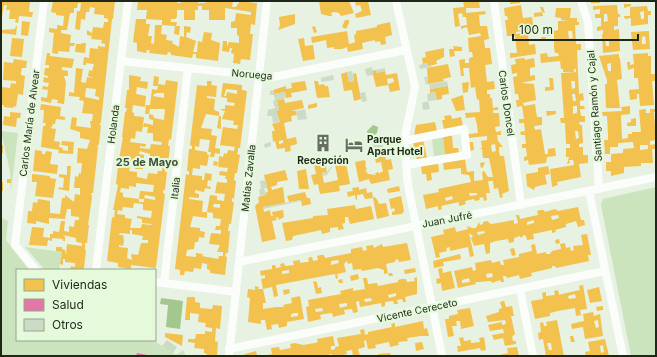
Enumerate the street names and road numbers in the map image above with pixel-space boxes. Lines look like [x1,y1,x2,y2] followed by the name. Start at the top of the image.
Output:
[584,50,604,162] street label: Santiago Ramón y Cajal
[231,66,273,82] street label: Noruega
[16,69,42,177] street label: Carlos María de Alvear
[496,69,518,137] street label: Carlos Doncel
[105,104,121,144] street label: Holanda
[239,144,257,212] street label: Matías Zavalla
[168,176,182,200] street label: Italia
[421,208,473,230] street label: Juan Jufré
[376,296,458,324] street label: Vicente Cereceto

